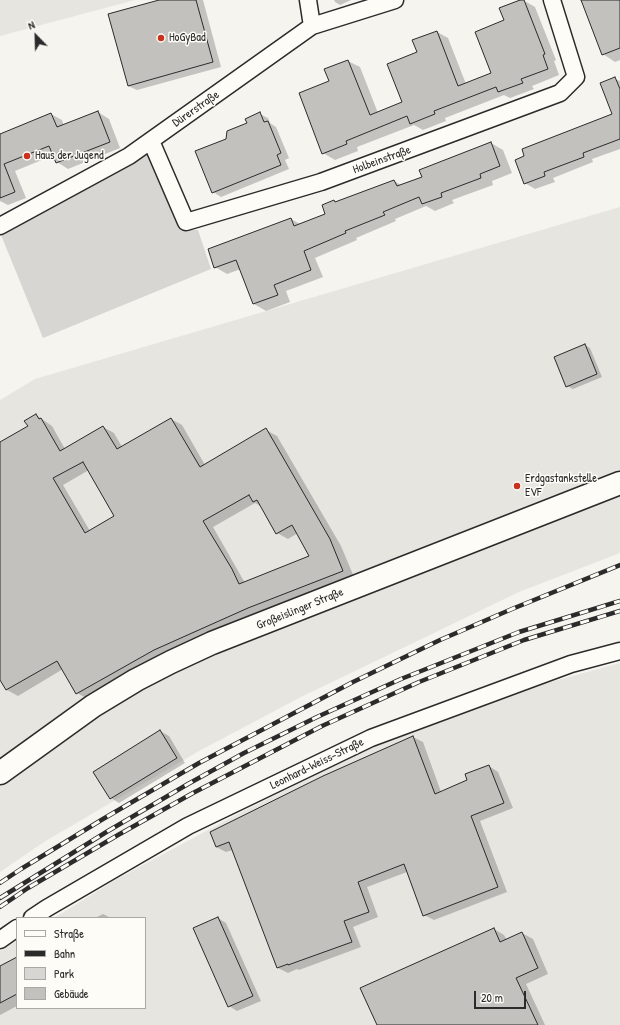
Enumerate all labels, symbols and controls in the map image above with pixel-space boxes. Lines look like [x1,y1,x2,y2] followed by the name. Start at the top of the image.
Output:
[16,16,56,56] north arrow
[26,17,37,33] text: N
[169,31,206,45] place label: HoGyBad
[156,33,166,43] marker: HoGyBad
[170,88,222,130] street label: Dürerstraße
[351,143,413,177] street label: Holbeinstraße
[35,149,104,163] place label: Haus der Jugend
[22,151,32,161] marker: Haus der Jugend
[525,472,597,500] place label: Erdgastankstelle EVF
[512,481,522,491] marker: Erdgastankstelle EVF
[254,585,346,633] street label: Großeislinger Straße
[268,735,366,793] street label: Leonhard-Weiss-Straße
[16,917,146,1009] legend
[54,925,84,942] text: Straße
[54,945,75,962] text: Bahn
[54,965,74,982] text: Park
[476,983,528,1009] scale bar
[54,985,88,1002] text: Gebäude
[481,989,503,1006] text: 20 m

